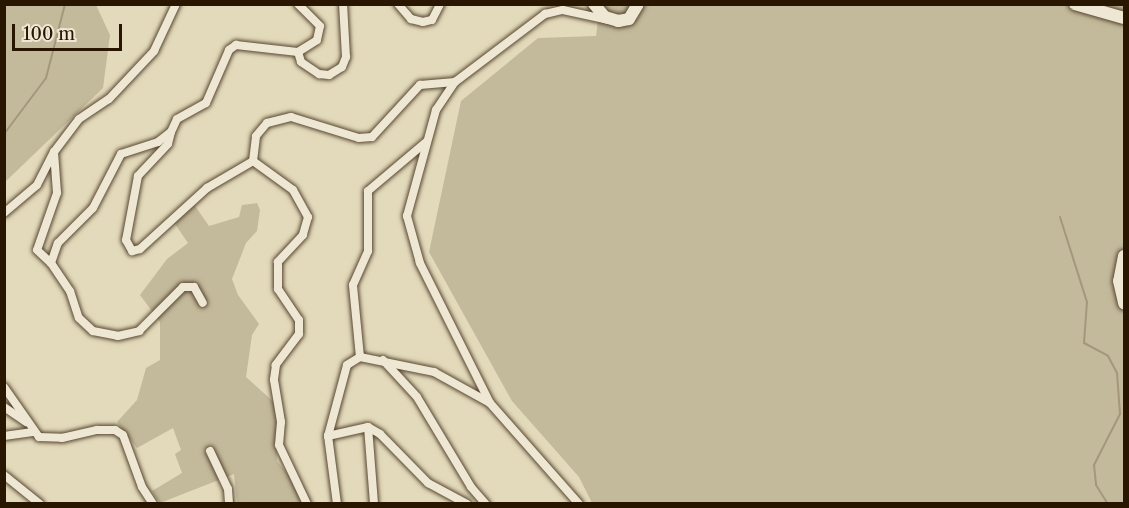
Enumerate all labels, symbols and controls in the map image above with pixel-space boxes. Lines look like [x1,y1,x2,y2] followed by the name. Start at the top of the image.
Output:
[15,12,124,50] scale bar
[23,23,75,45] text: 100 m

